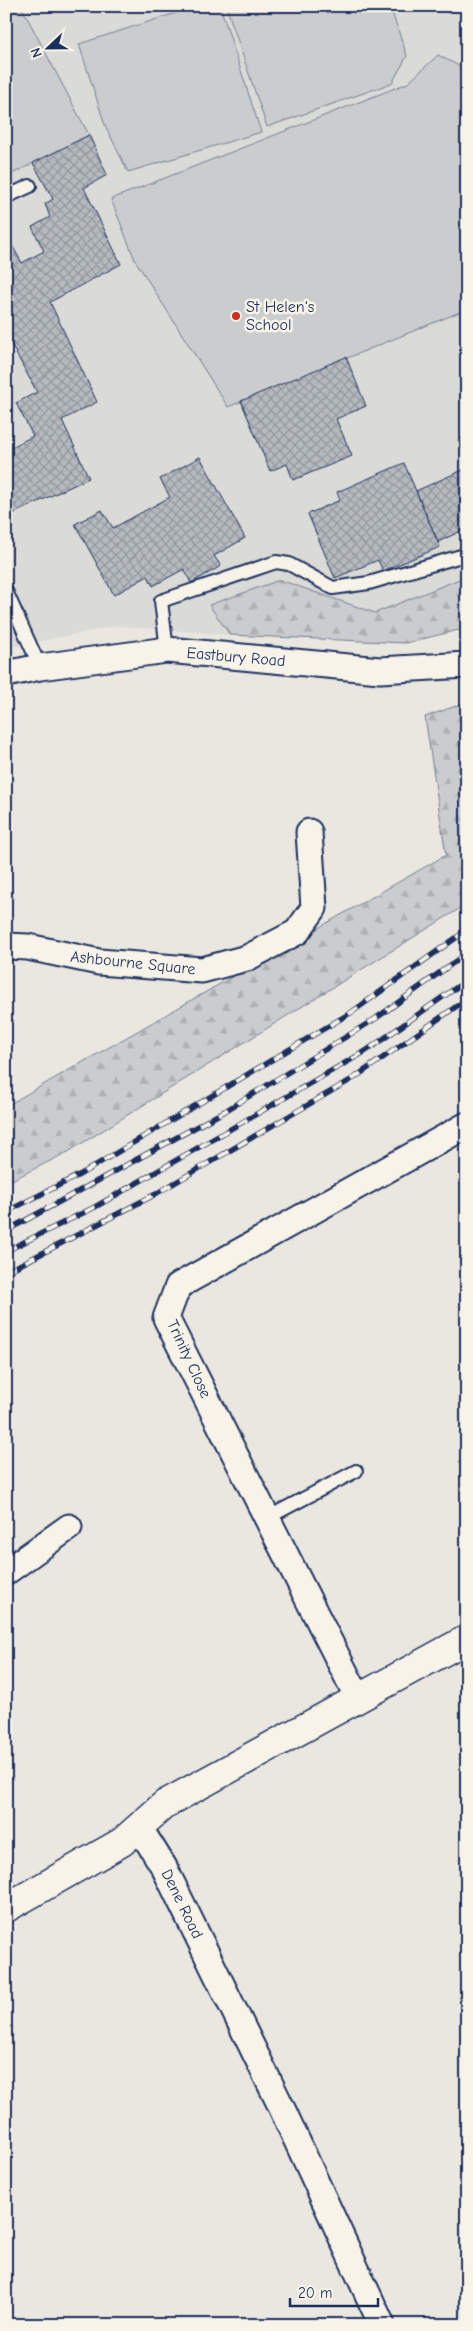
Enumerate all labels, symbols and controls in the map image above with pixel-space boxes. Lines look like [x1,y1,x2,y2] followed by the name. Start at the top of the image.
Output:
[22,22,72,72] north arrow
[27,45,46,60] text: N
[246,298,315,334] place label: St Helen's School
[230,310,242,322] marker: St Helen's School
[186,644,286,670] street label: Eastbury Road
[69,947,197,979] street label: Ashbourne Square
[163,1317,215,1401] street label: Trinity Close
[158,1866,206,1942] street label: Dene Road
[290,2276,378,2308] scale bar
[298,2284,332,2302] text: 20 m

